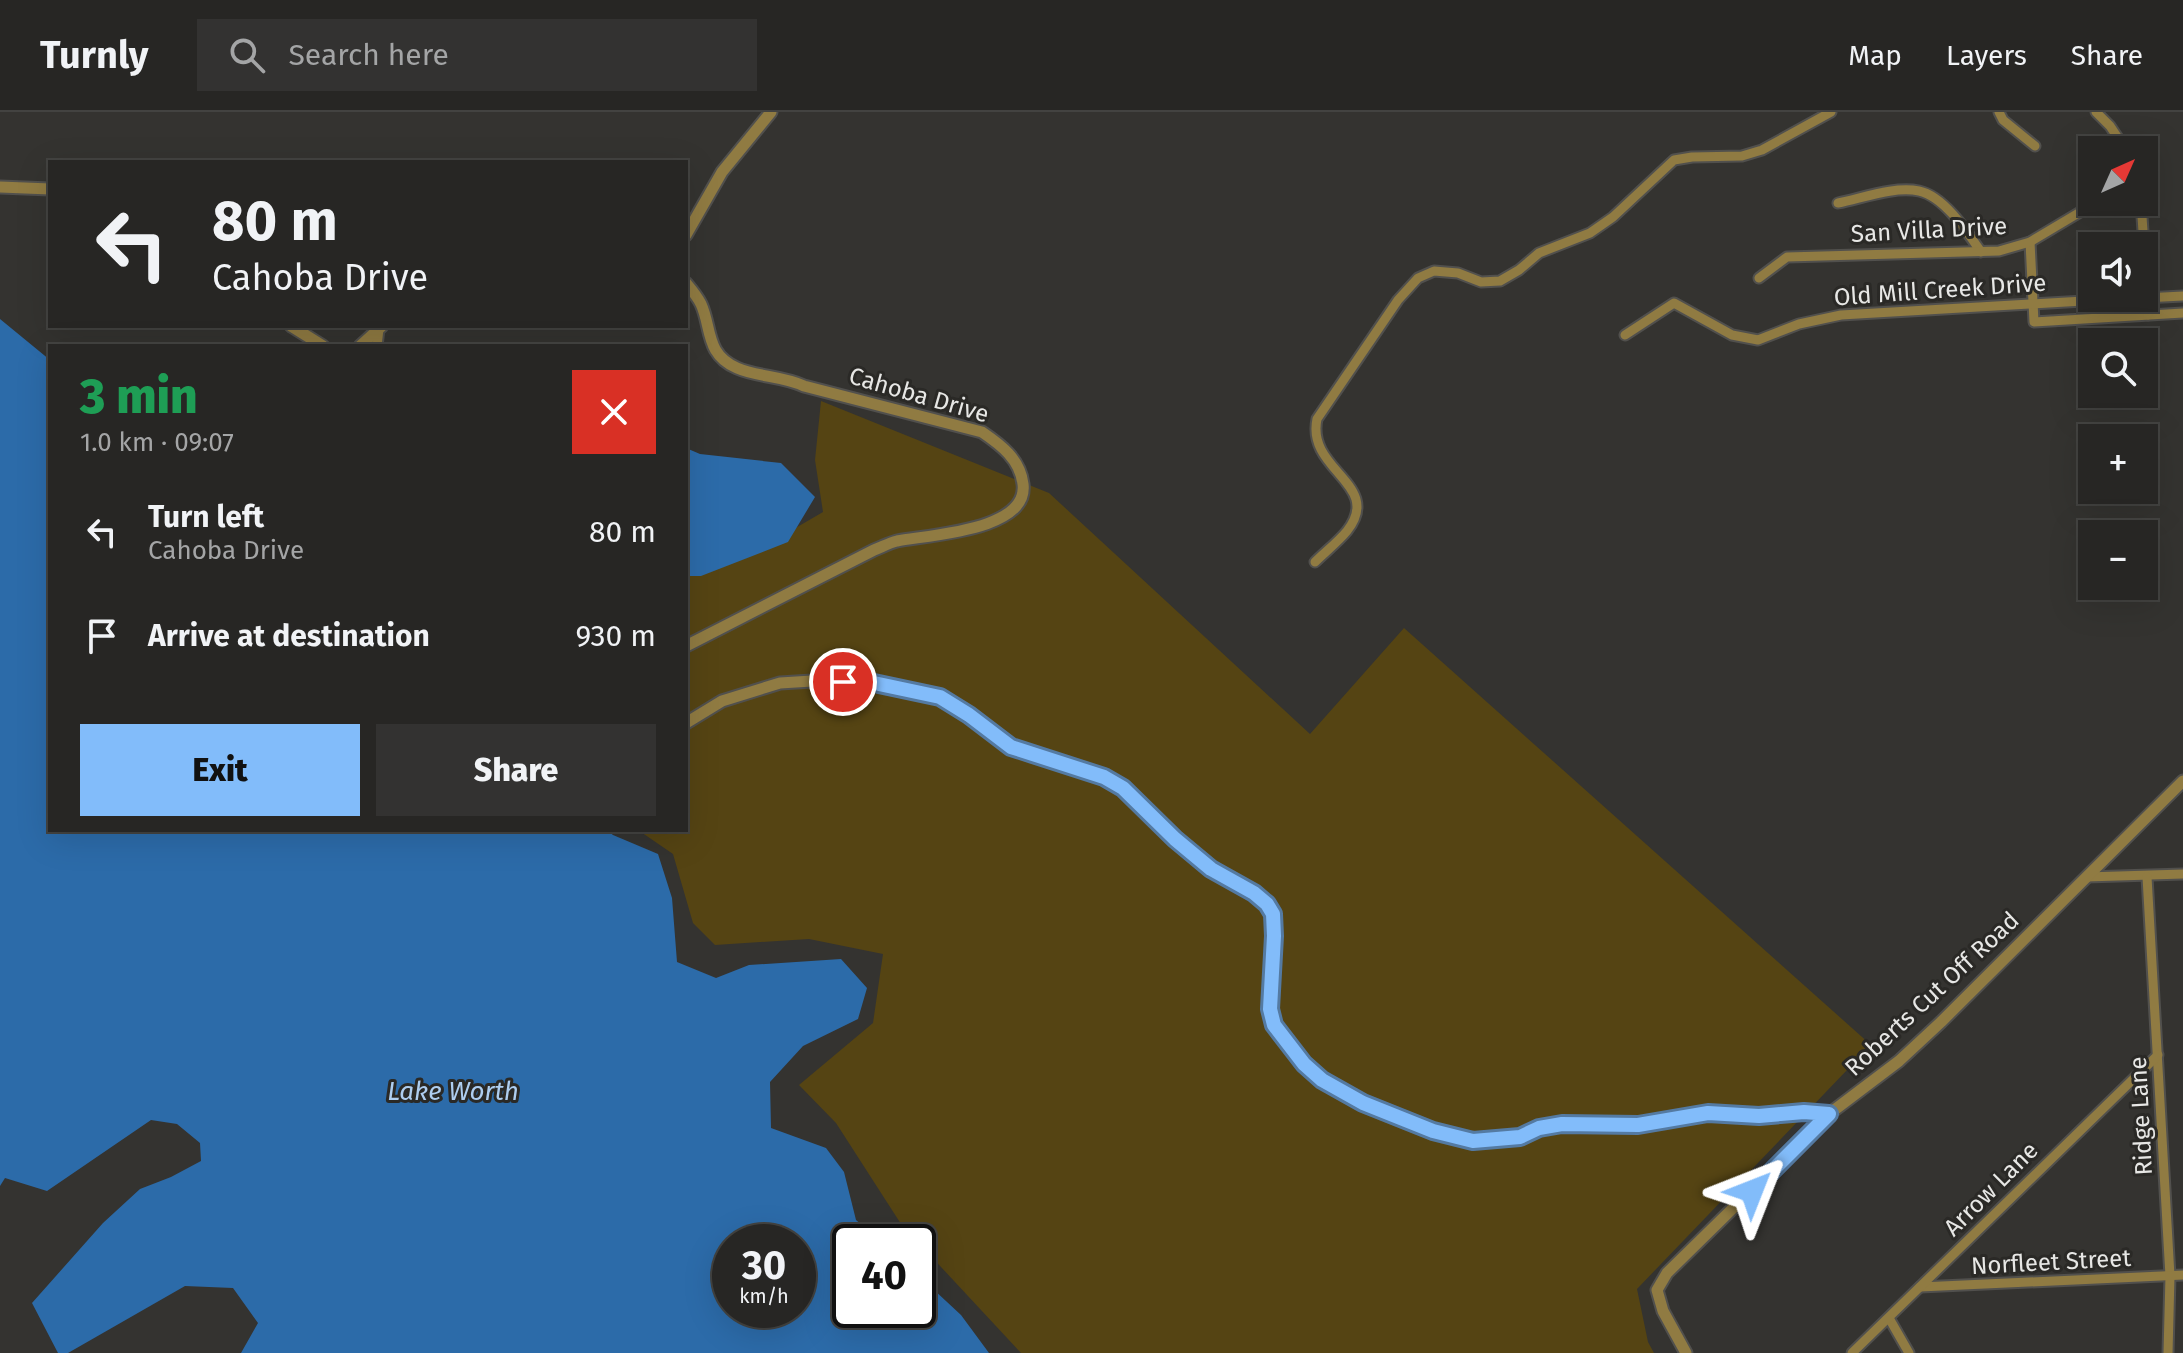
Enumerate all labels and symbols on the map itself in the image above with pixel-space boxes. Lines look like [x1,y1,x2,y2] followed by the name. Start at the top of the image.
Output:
[2078,136,2158,216] north arrow
[1850,212,2008,248] street label: San Villa Drive
[1833,269,2047,311] street label: Old Mill Creek Drive
[846,362,992,428] street label: Cahoba Drive
[809,648,877,716] pin
[1839,906,2025,1082] street label: Roberts Cut Off Road
[2124,1056,2158,1176] street label: Ridge Lane
[387,1076,519,1107] water label: Lake Worth
[1938,1136,2044,1242] street label: Arrow Lane
[1710,1149,1794,1233] position arrow
[832,1224,936,1328] speed limit sign: 40
[1970,1244,2132,1280] street label: Norfleet Street

